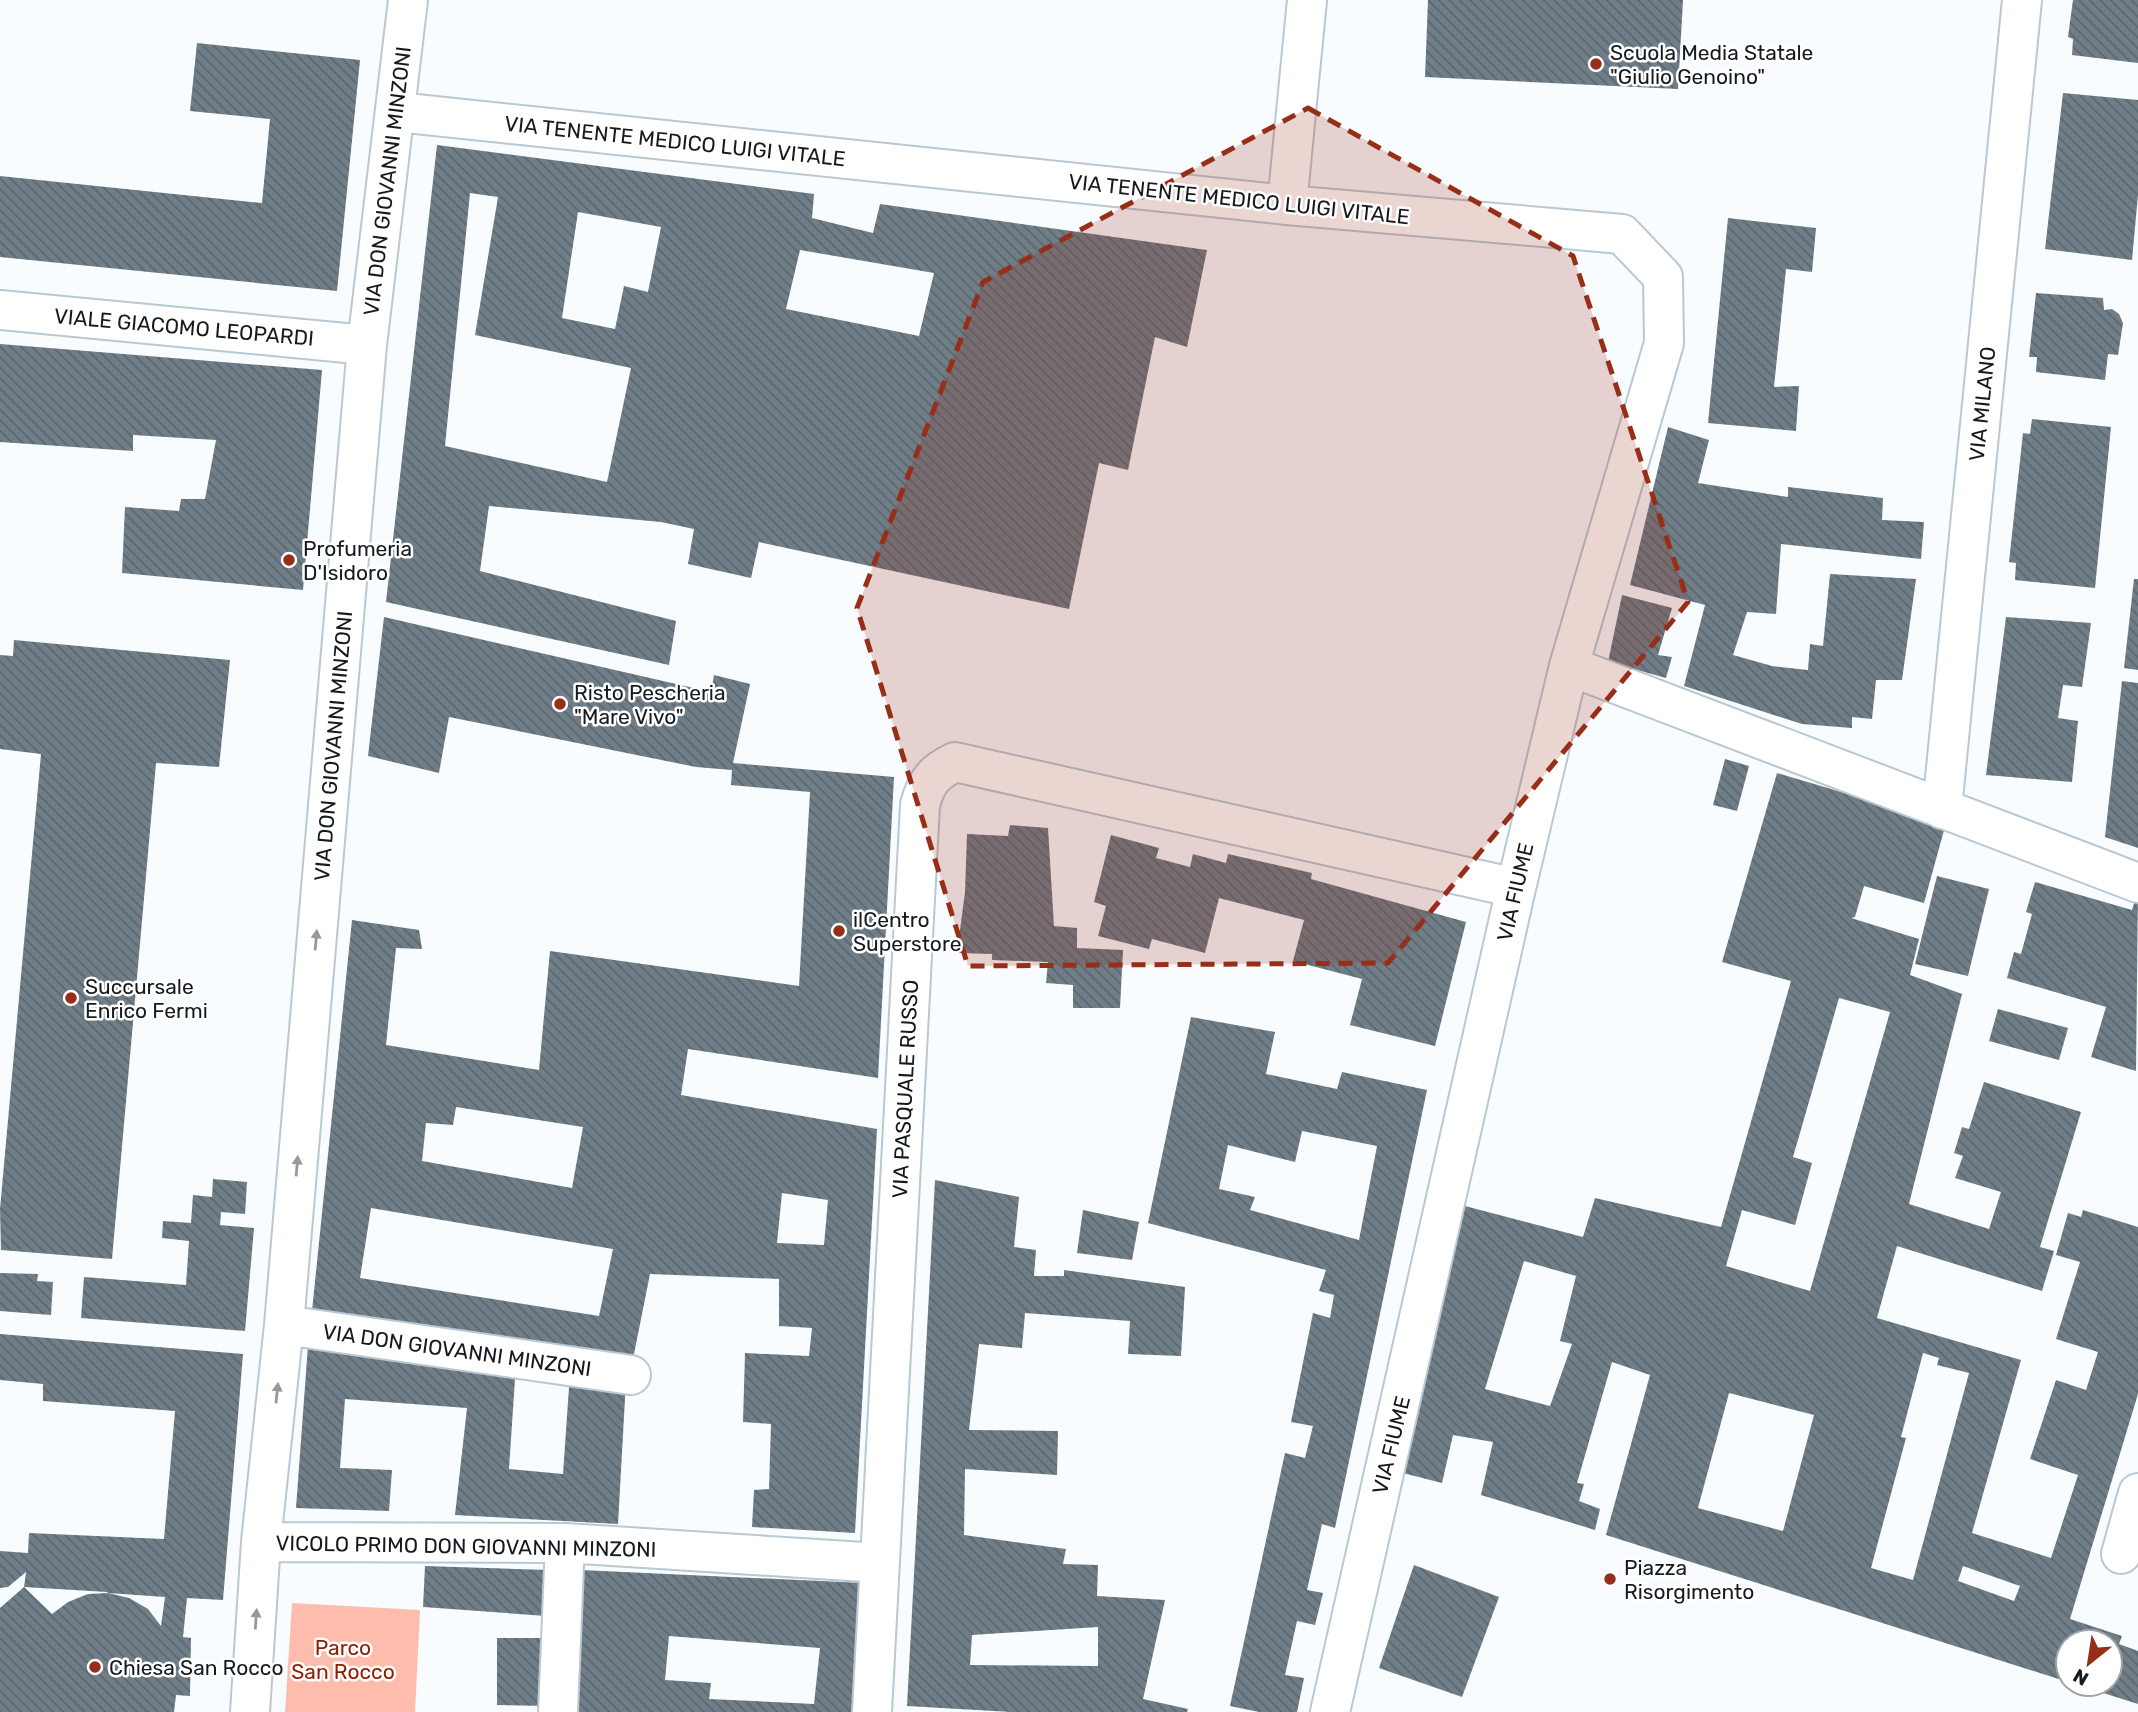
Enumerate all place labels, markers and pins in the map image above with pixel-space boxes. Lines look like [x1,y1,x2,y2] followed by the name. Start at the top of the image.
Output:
[1610,40,1813,89] place label: Scuola Media Statale "Giulio Genoino"
[1588,56,1604,72] marker: Scuola Media Statale "Giulio Genoino"
[303,536,412,585] place label: Profumeria D'Isidoro
[281,552,297,568] marker: Profumeria D'Isidoro
[574,680,726,729] place label: Risto Pescheria "Mare Vivo"
[552,696,568,712] marker: Risto Pescheria "Mare Vivo"
[853,907,961,956] place label: ilCentro Superstore
[831,923,847,939] marker: ilCentro Superstore
[85,974,208,1023] place label: Succursale Enrico Fermi
[63,990,79,1006] marker: Succursale Enrico Fermi
[1624,1555,1754,1604] place label: Piazza Risorgimento
[1602,1571,1618,1587] marker: Piazza Risorgimento
[109,1655,284,1680] place label: Chiesa San Rocco
[87,1659,103,1675] marker: Chiesa San Rocco

